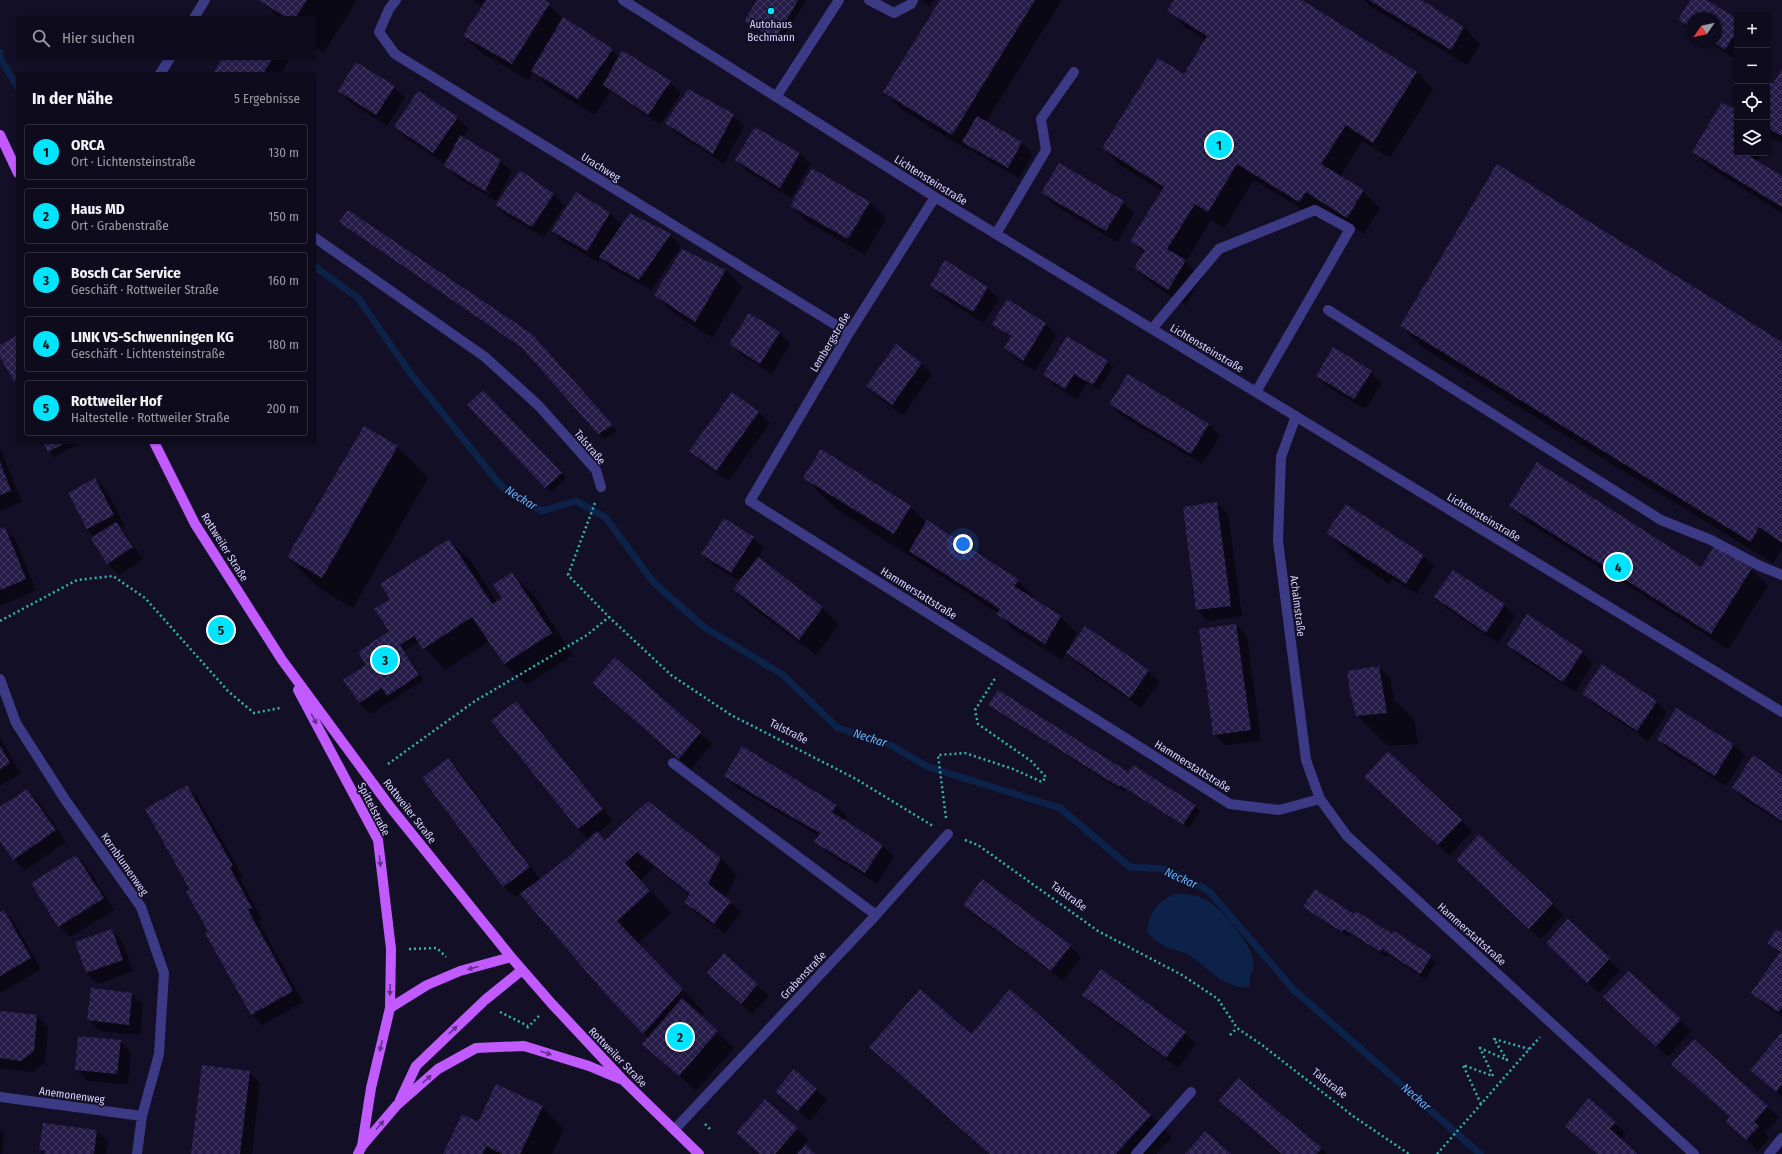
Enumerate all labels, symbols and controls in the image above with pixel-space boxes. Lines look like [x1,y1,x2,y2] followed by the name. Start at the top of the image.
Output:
[766,6,776,16] marker: Autohaus Bechmann
[1686,12,1722,48] north arrow
[1734,12,1770,156] map controls
[1734,12,1770,48] button: +
[16,16,316,60] search box
[747,18,795,44] place label: Autohaus Bechmann
[30,27,52,49] icon: search
[62,29,135,47] text: Hier suchen
[1734,48,1770,84] button: −
[1734,84,1770,120] button: locate
[32,88,113,109] text: In der Nähe
[234,91,300,106] text: 5 Ergebnisse
[1734,120,1770,156] button: layers
[1206,130,1232,160] pin: 1
[71,136,105,154] text: ORCA
[43,145,49,160] text: 1
[268,145,299,160] text: 130 m
[579,150,623,185] street label: Urachweg
[892,153,970,208] street label: Lichtensteinstraße
[71,154,195,169] text: Ort · Lichtensteinstraße
[71,200,125,218] text: Haus MD
[43,209,49,224] text: 2
[268,209,299,224] text: 150 m
[71,218,169,233] text: Ort · Grabenstraße
[71,264,181,282] text: Bosch Car Service
[43,273,49,288] text: 3
[268,273,299,288] text: 160 m
[71,282,219,297] text: Geschäft · Rottweiler Straße
[808,310,853,374] street label: Lembergstraße
[1168,321,1246,375] street label: Lichtensteinstraße
[71,328,234,346] text: LINK VS-Schwenningen KG
[43,337,49,352] text: 4
[268,337,299,352] text: 180 m
[71,346,225,361] text: Geschäft · Lichtensteinstraße
[71,392,162,410] text: Rottweiler Hof
[43,401,49,416] text: 5
[267,401,299,416] text: 200 m
[71,410,230,425] text: Haltestelle · Rottweiler Straße
[571,427,608,467] street label: Talstraße
[503,483,540,513] water label: Neckar
[1445,490,1523,544] street label: Lichtensteinstraße
[198,511,251,584] street label: Rottweiler Straße
[953,534,973,554] your location
[1605,552,1631,582] pin: 4
[878,565,959,622] street label: Hammerstattstraße
[1287,575,1308,637] street label: Achalmstraße
[208,615,234,645] pin: 5
[372,645,398,675] pin: 3
[310,713,317,725] one-way arrow
[767,716,810,747] street label: Talstraße
[851,726,889,750] water label: Neckar
[1152,738,1233,795] street label: Hammerstattstraße
[380,776,439,846] street label: Rottweiler Straße
[355,780,393,838] street label: Spittelstraße
[98,831,151,899] street label: Kornblumenweg
[377,855,384,867] one-way arrow
[1162,865,1200,892] water label: Neckar
[1048,879,1089,914] street label: Talstraße
[1435,900,1508,968] street label: Hammerstattstraße
[778,949,829,1002] street label: Grabenstraße
[467,965,479,971] one-way arrow
[387,984,393,997] one-way arrow
[667,1022,693,1052] pin: 2
[448,1025,458,1035] one-way arrow
[586,1025,649,1090] street label: Rottweiler Straße
[377,1040,383,1052] one-way arrow
[540,1050,552,1056] one-way arrow
[1309,1066,1350,1101] street label: Talstraße
[421,1075,432,1084] one-way arrow
[1398,1080,1434,1114] water label: Neckar
[38,1084,106,1107] street label: Anemonenweg
[375,1120,384,1131] one-way arrow

